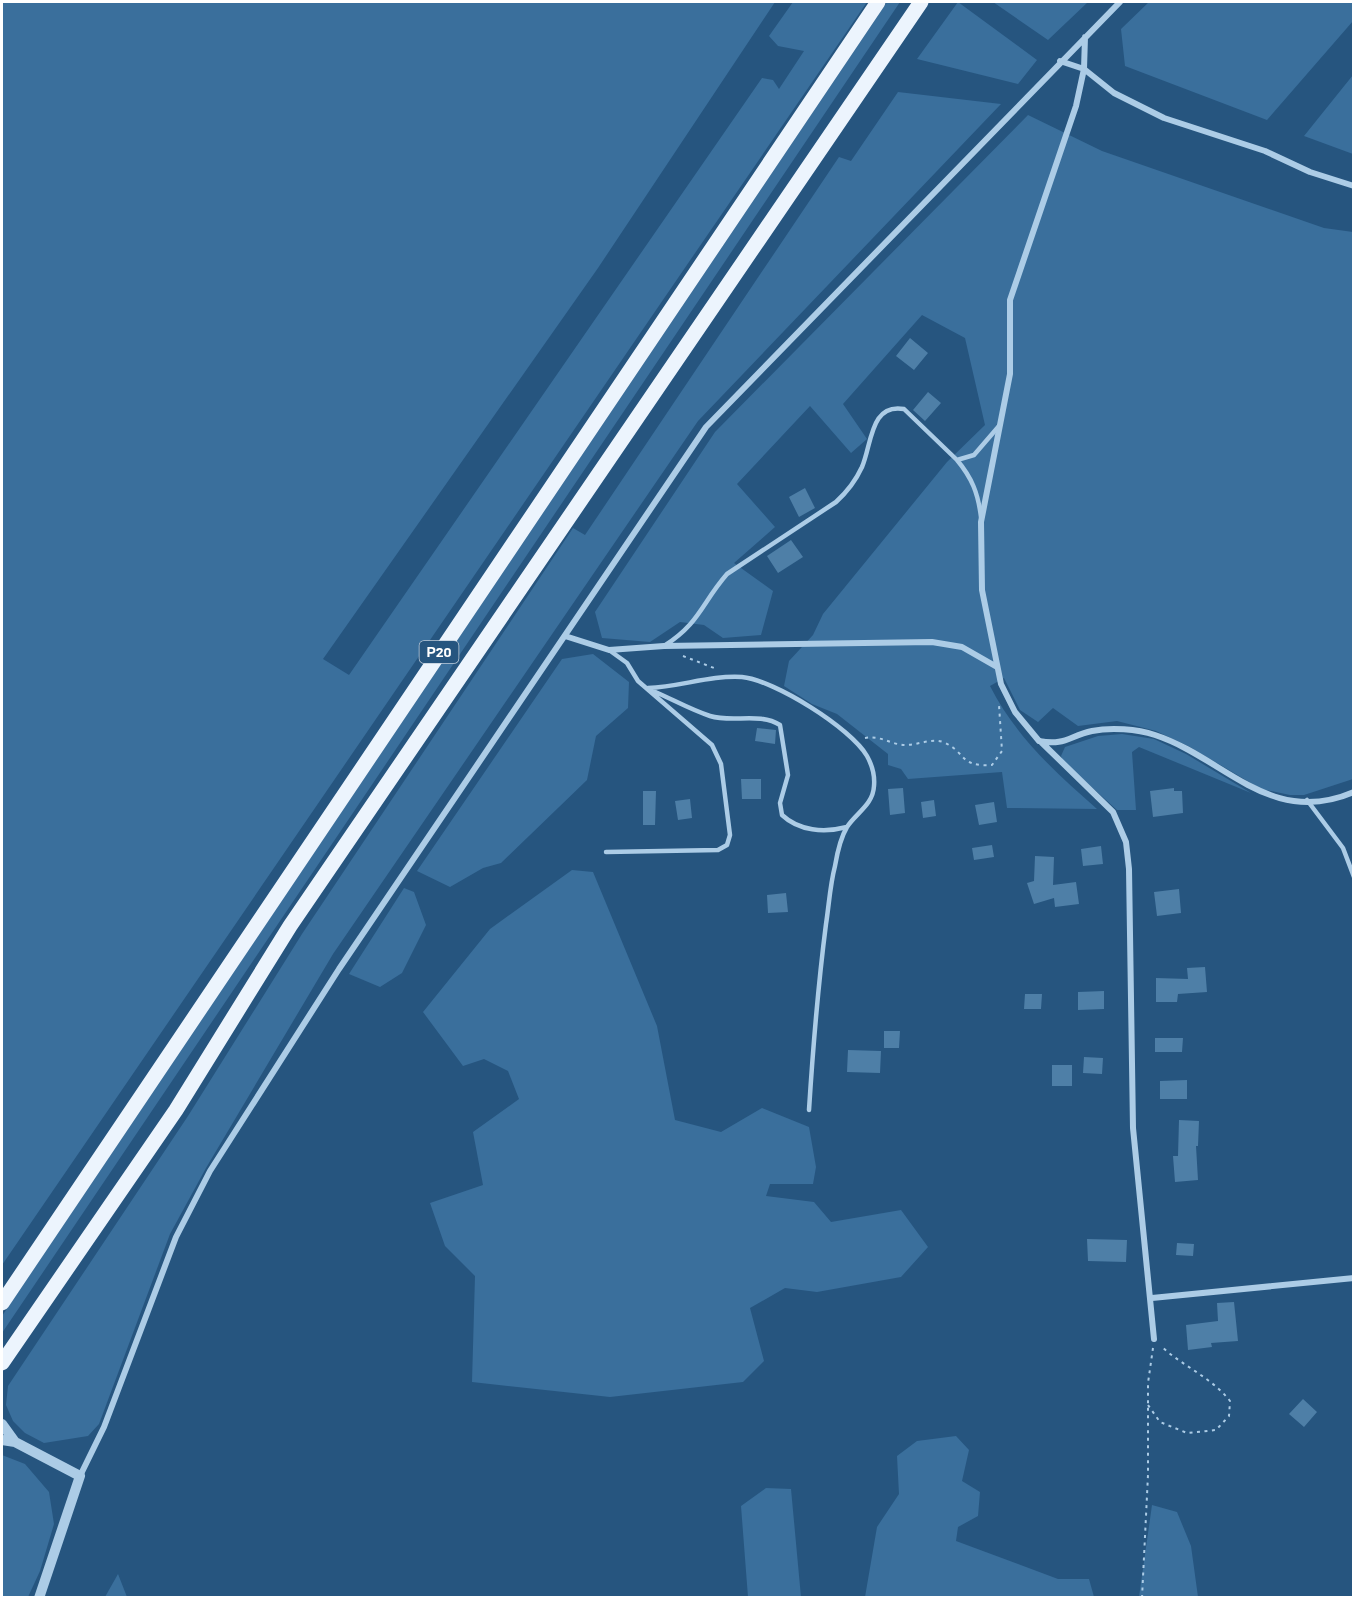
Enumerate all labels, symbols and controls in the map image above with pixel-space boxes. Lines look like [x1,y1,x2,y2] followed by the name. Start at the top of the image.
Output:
[420,641,458,663] road number: Р20

